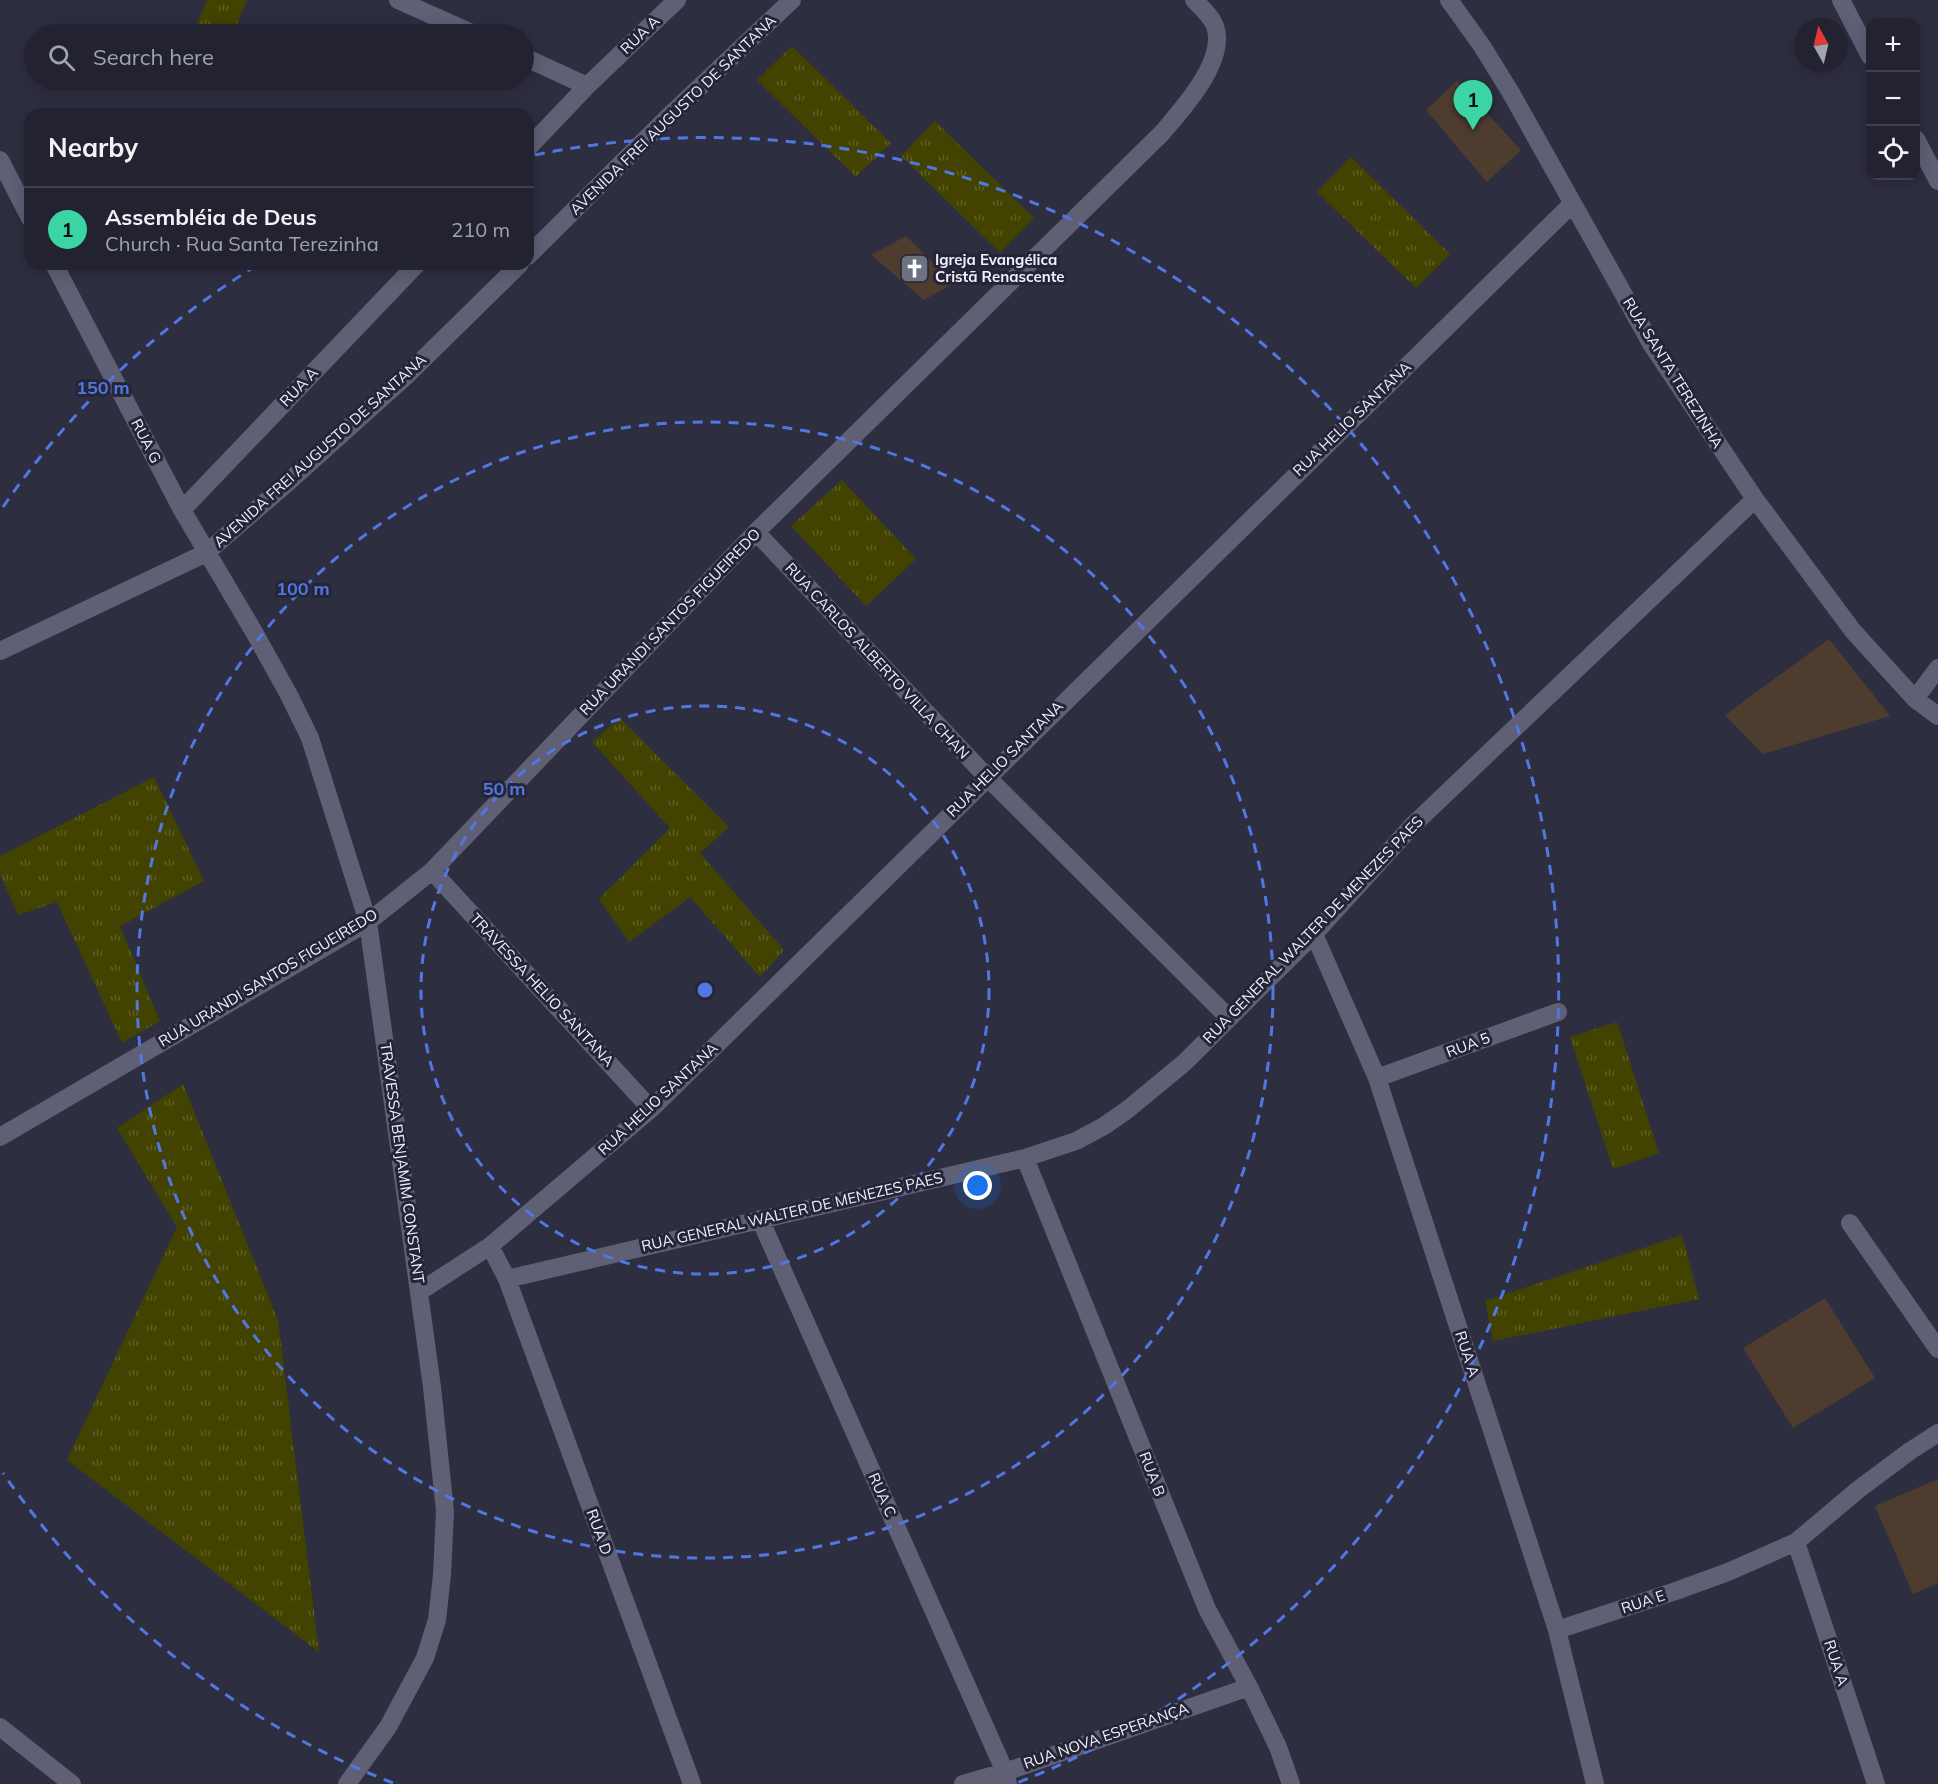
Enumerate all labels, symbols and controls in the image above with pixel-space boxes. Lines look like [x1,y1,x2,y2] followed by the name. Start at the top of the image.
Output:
[566,11,780,219] street label: AVENIDA FREI AUGUSTO DE SANTANA
[616,11,663,58] street label: RUA A
[1794,18,1848,72] north arrow
[1866,18,1920,180] map controls
[1866,18,1920,72] button: +
[24,24,534,90] search box
[45,41,78,74] icon: search
[93,43,214,71] text: Search here
[1866,72,1920,126] button: −
[1454,80,1492,130] pin: 1
[1866,126,1920,180] button: locate
[48,131,138,164] text: Nearby
[105,203,317,231] text: Assembléia de Deus
[62,217,74,242] text: 1
[451,217,510,242] text: 210 m
[105,231,379,256] text: Church · Rua Santa Terezinha
[935,250,1065,286] place label: Igreja Evangélica Cristã Renascente
[898,253,930,285] church icon: Igreja Evangélica Cristã Renascente
[1619,294,1728,452] street label: RUA SANTA TEREZINHA
[209,350,430,551] street label: AVENIDA FREI AUGUSTO DE SANTANA
[1289,357,1415,480] street label: RUA HELIO SANTANA
[275,363,322,410] street label: RUA A
[76,376,130,399] text: 150 m
[127,415,166,466] street label: RUA G
[575,524,764,719] street label: RUA URANDI SANTOS FIGUEIREDO
[781,559,974,763] street label: RUA CARLOS ALBERTO VILLA CHAN
[276,577,330,600] text: 100 m
[942,696,1067,821] street label: RUA HELIO SANTANA
[483,777,525,800] text: 50 m
[1199,812,1427,1047] street label: RUA GENERAL WALTER DE MENEZES PAES
[155,904,381,1051] street label: RUA URANDI SANTOS FIGUEIREDO
[466,909,618,1070] street label: TRAVESSA HELIO SANTANA
[695,980,715,1000] centre of rings
[1443,1028,1492,1061] street label: RUA 5
[594,1038,721,1159] street label: RUA HELIO SANTANA
[376,1041,429,1285] street label: TRAVESSA BENJAMIM CONSTANT
[639,1168,945,1256] street label: RUA GENERAL WALTER DE MENEZES PAES
[963,1171,992,1200] your location
[1451,1328,1484,1379] street label: RUA A
[1135,1449,1170,1499] street label: RUA B
[864,1470,901,1520] street label: RUA C
[582,1506,617,1557] street label: RUA D
[1619,1585,1667,1618] street label: RUA E
[1820,1637,1853,1688] street label: RUA A
[1021,1698,1191,1773] street label: RUA NOVA ESPERANÇA

